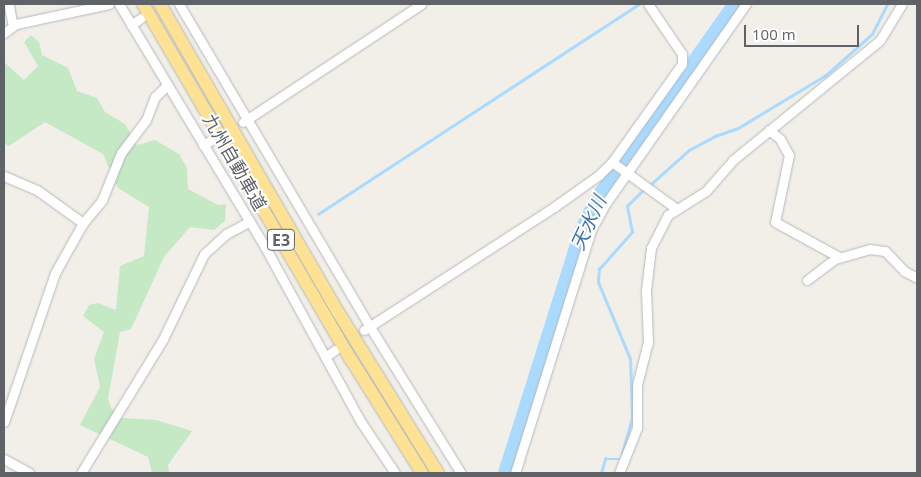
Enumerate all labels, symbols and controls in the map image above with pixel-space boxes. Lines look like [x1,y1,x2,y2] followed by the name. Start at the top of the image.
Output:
[746,15,861,47] scale bar
[752,24,796,44] text: 100 m
[199,110,271,214] street label: 九州自動車道
[567,192,611,254] water label: 天水川
[266,226,296,254] road number: E3

